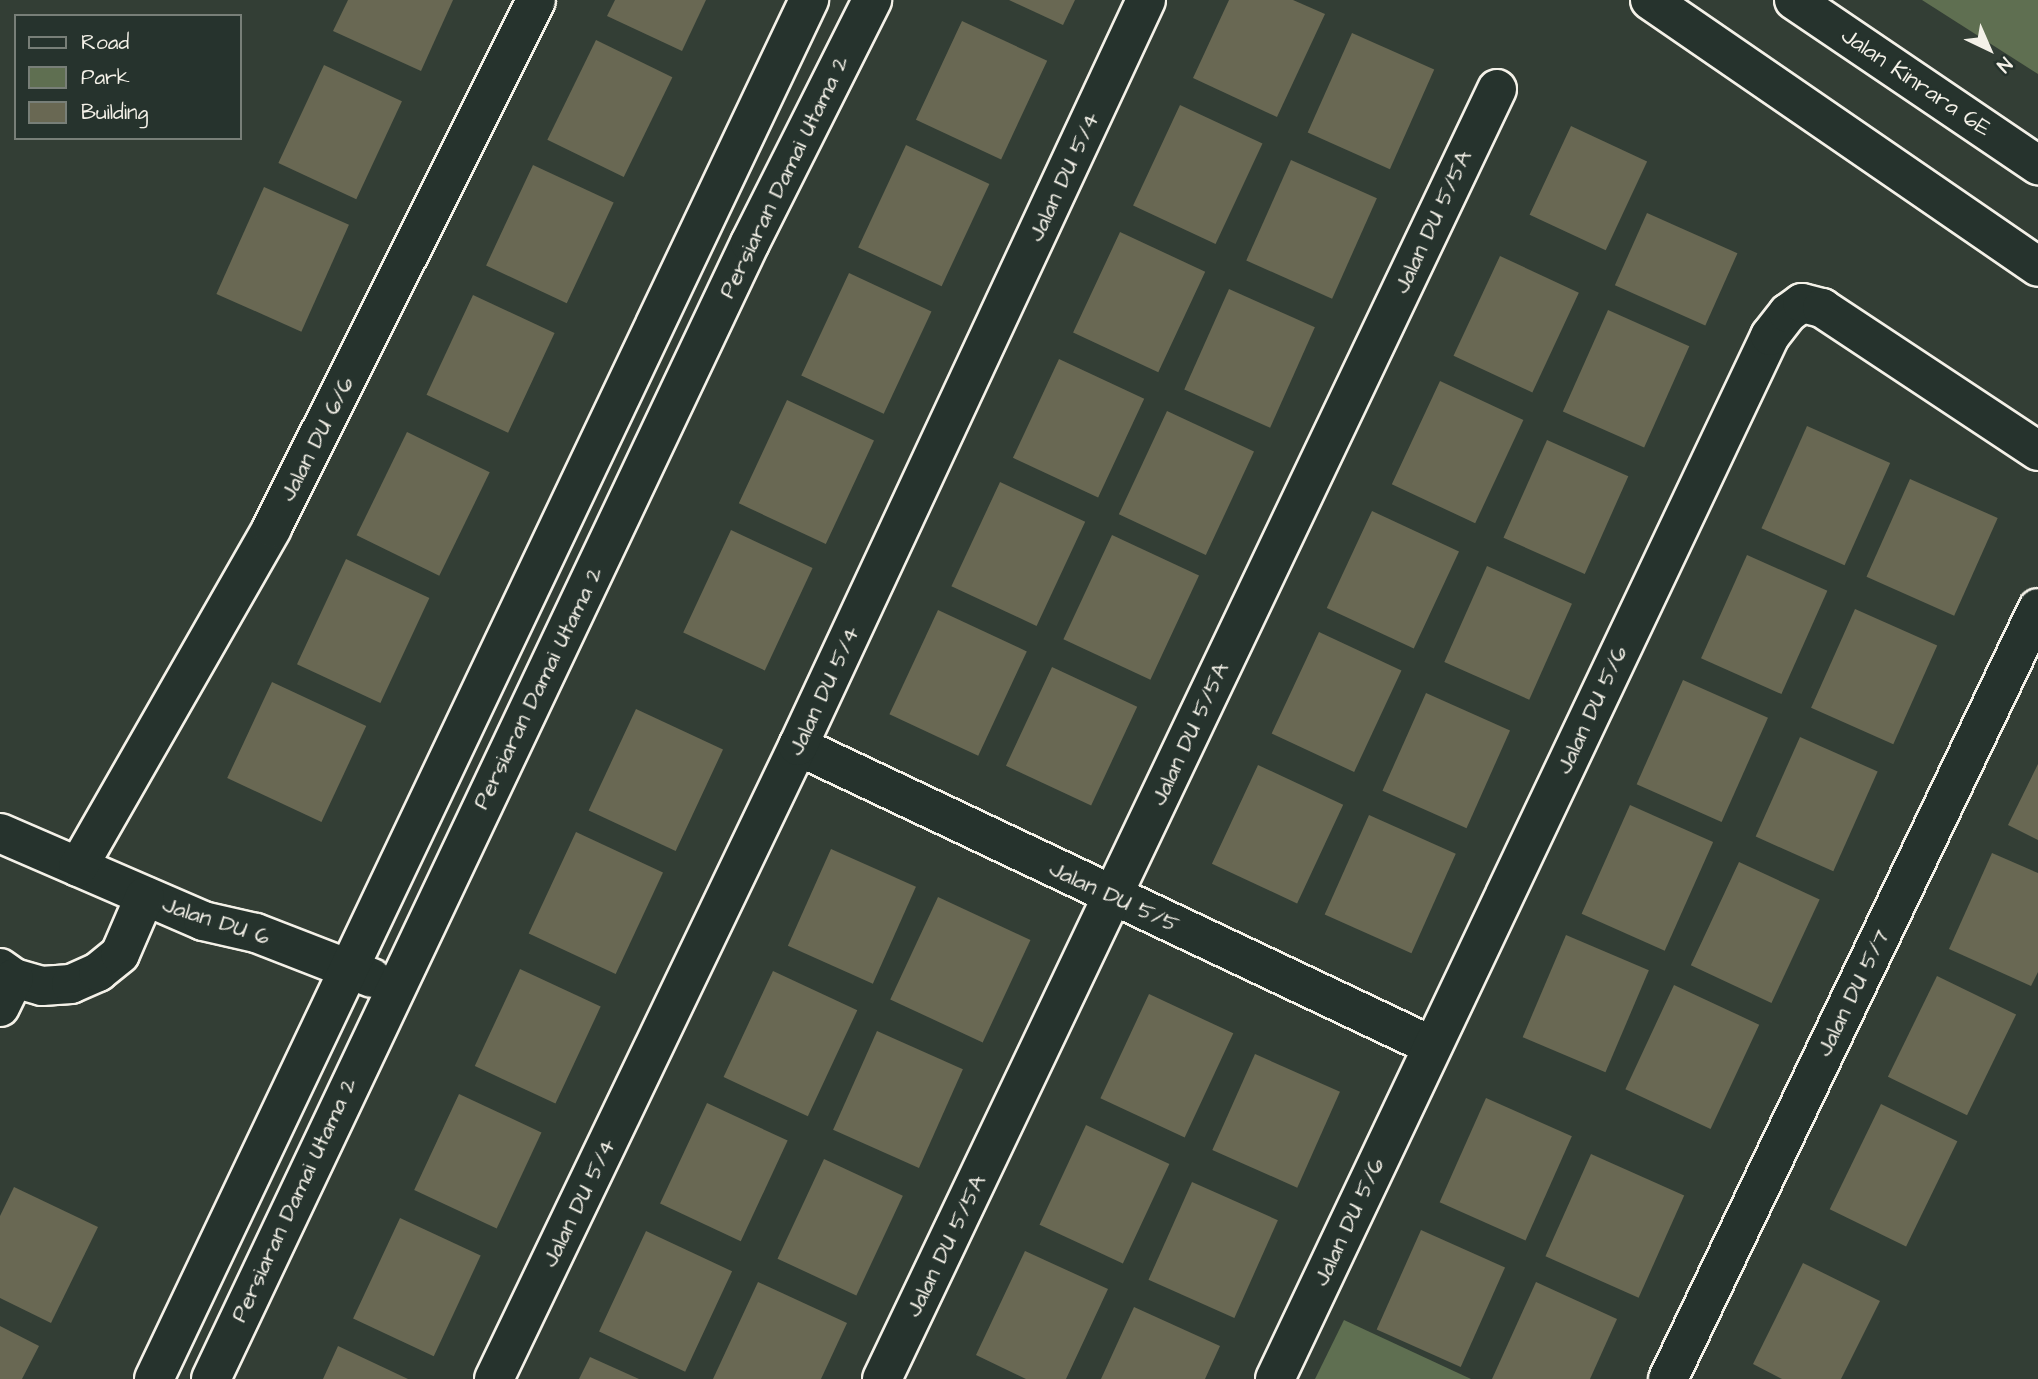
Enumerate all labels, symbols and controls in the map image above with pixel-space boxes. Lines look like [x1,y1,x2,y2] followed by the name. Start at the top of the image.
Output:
[14,14,242,140] legend
[1954,14,2024,84] north arrow
[1836,22,1996,142] street label: Jalan Kinrara 6E
[81,28,129,57] text: Road
[713,51,855,303] street label: Persiaran Damai Utama 2
[1990,51,2018,78] text: N
[81,63,130,92] text: Park
[81,98,148,127] text: Building
[1022,108,1106,246] street label: Jalan DU 5/4
[1388,146,1478,298] street label: Jalan DU 5/5A
[274,372,360,506] street label: Jalan DU 6/6
[467,562,609,814] street label: Persiaran Damai Utama 2
[782,622,866,760] street label: Jalan DU 5/4
[1550,642,1634,778] street label: Jalan DU 5/6
[1145,658,1235,810] street label: Jalan DU 5/5A
[1045,855,1183,939] street label: Jalan DU 5/5
[159,891,273,951] street label: Jalan DU 6
[1810,925,1896,1061] street label: Jalan DU 5/7
[225,1073,363,1327] street label: Persiaran Damai Utama 2
[536,1134,622,1272] street label: Jalan DU 5/4
[1307,1154,1391,1290] street label: Jalan DU 5/6
[900,1170,992,1322] street label: Jalan DU 5/5A

